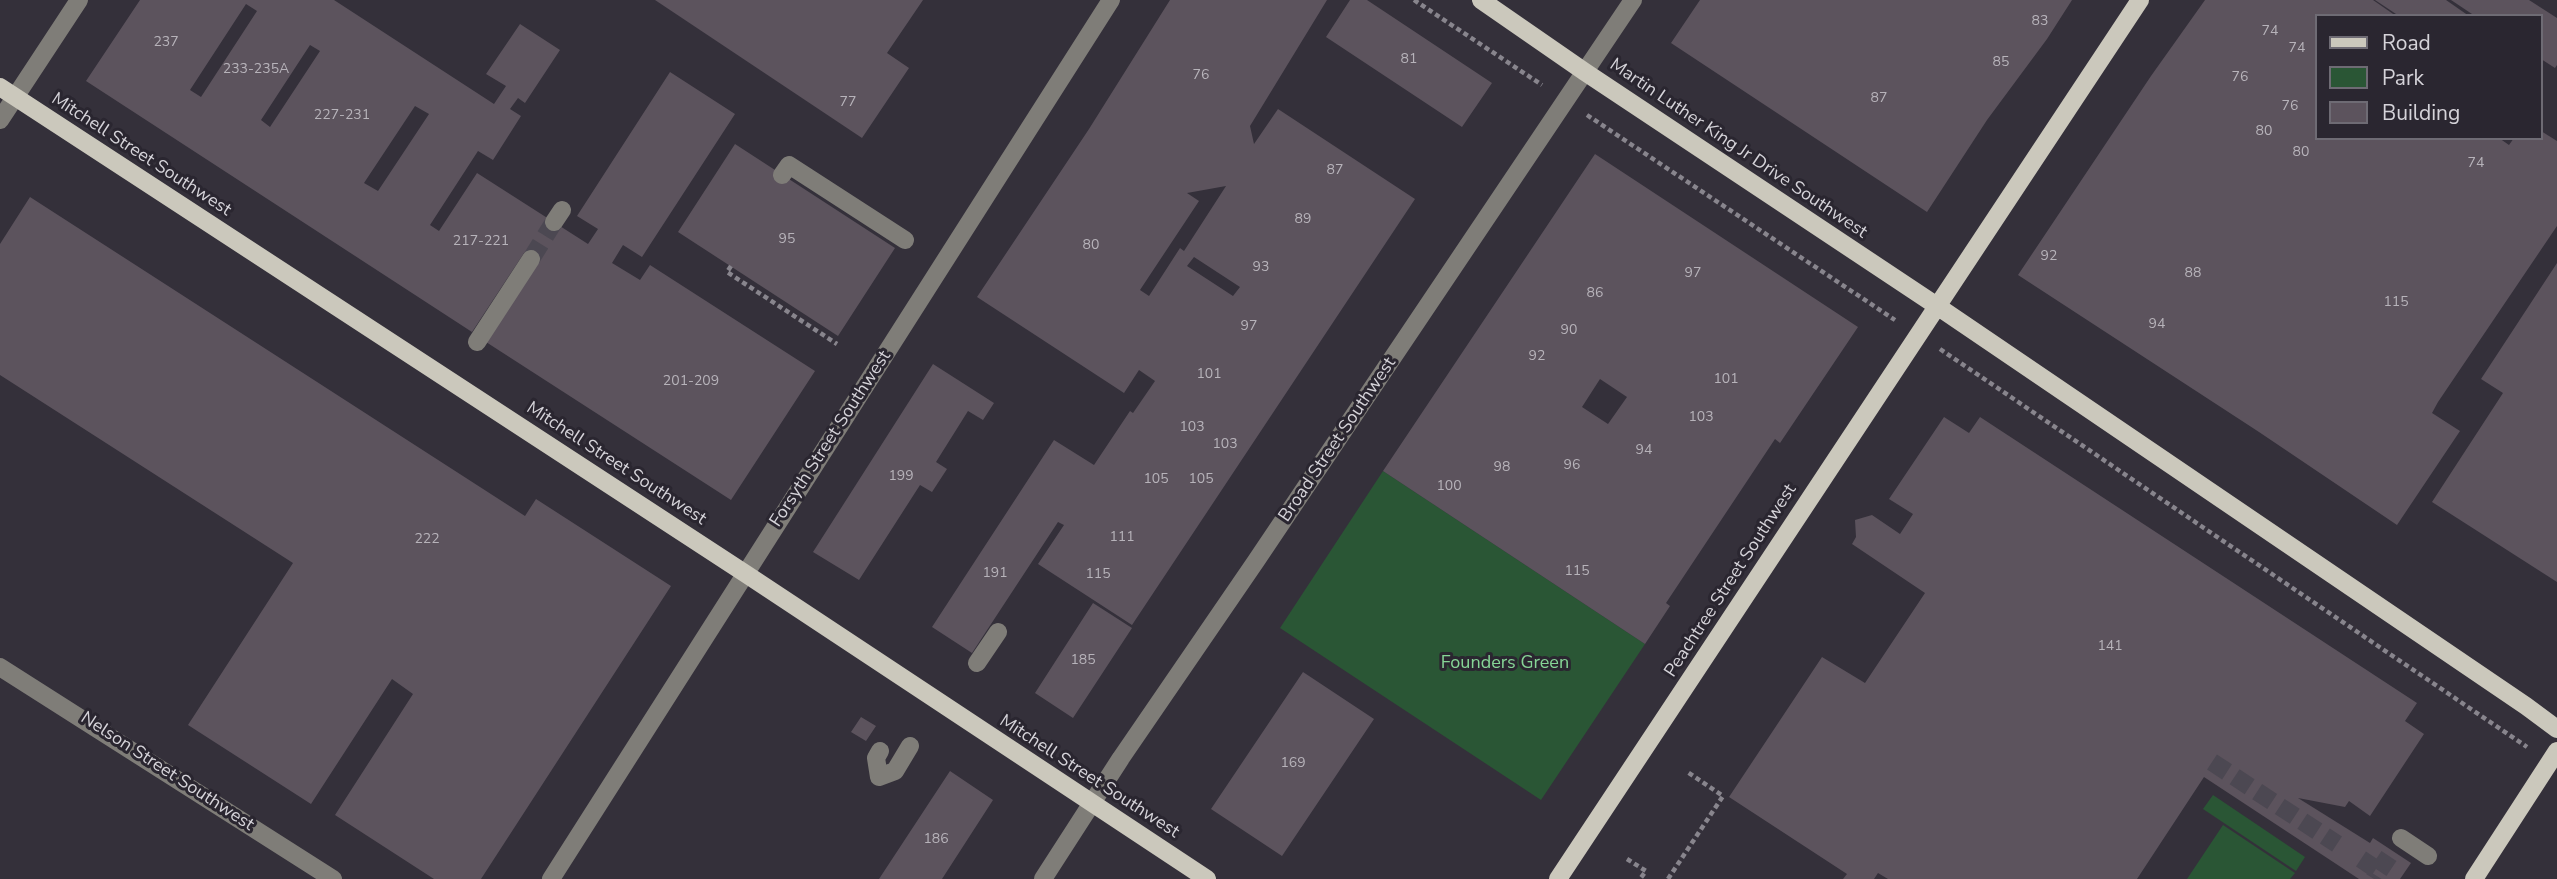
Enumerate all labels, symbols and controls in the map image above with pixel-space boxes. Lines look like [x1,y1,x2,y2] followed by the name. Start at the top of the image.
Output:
[2032,14,2048,30] house number: 83
[2316,14,2543,140] legend
[2262,24,2278,40] house number: 74
[2382,29,2431,57] text: Road
[153,35,179,51] house number: 237
[2289,41,2305,57] house number: 74
[1401,52,1417,68] house number: 81
[1605,54,1871,244] street label: Martin Luther King Jr Drive Southwest
[1993,55,2009,71] house number: 85
[223,62,289,78] house number: 233-235A
[2382,64,2424,92] text: Park
[1193,68,1209,84] house number: 76
[2232,70,2248,86] house number: 76
[47,89,235,221] street label: Mitchell Street Southwest
[1871,91,1887,107] house number: 87
[840,95,856,111] house number: 77
[2282,99,2298,115] house number: 76
[2382,99,2460,127] text: Building
[314,108,370,124] house number: 227-231
[2256,124,2272,140] house number: 80
[2293,145,2309,161] house number: 80
[2468,156,2484,172] house number: 74
[1327,163,1343,179] house number: 87
[1295,212,1311,228] house number: 89
[779,232,795,248] house number: 95
[453,234,509,250] house number: 217-221
[1083,238,1099,254] house number: 80
[2041,249,2057,265] house number: 92
[1253,260,1269,276] house number: 93
[1685,266,1701,282] house number: 97
[2185,266,2201,282] house number: 88
[1587,286,1603,302] house number: 86
[2383,295,2409,311] house number: 115
[2149,317,2165,333] house number: 94
[1241,319,1257,335] house number: 97
[1561,323,1577,339] house number: 90
[766,347,896,531] street label: Forsyth Street Southwest
[1529,349,1545,365] house number: 92
[1275,354,1401,526] street label: Broad Street Southwest
[1196,367,1222,383] house number: 101
[1713,372,1739,388] house number: 101
[663,374,719,390] house number: 201-209
[522,398,710,530] street label: Mitchell Street Southwest
[1688,410,1714,426] house number: 103
[1179,420,1205,436] house number: 103
[1212,437,1238,453] house number: 103
[1636,443,1652,459] house number: 94
[1564,458,1580,474] house number: 96
[1494,460,1510,476] house number: 98
[888,469,914,485] house number: 199
[1143,472,1169,488] house number: 105
[1188,472,1214,488] house number: 105
[1436,479,1462,495] house number: 100
[1660,480,1802,682] street label: Peachtree Street Southwest
[1109,530,1135,546] house number: 111
[414,532,440,548] house number: 222
[1564,564,1590,580] house number: 115
[982,566,1008,582] house number: 191
[1085,567,1111,583] house number: 115
[2097,639,2123,655] house number: 141
[1070,653,1096,669] house number: 185
[1441,653,1569,675] park label: Founders Green
[76,708,258,836] street label: Nelson Street Southwest
[995,711,1183,843] street label: Mitchell Street Southwest
[1280,756,1306,772] house number: 169
[923,832,949,848] house number: 186

